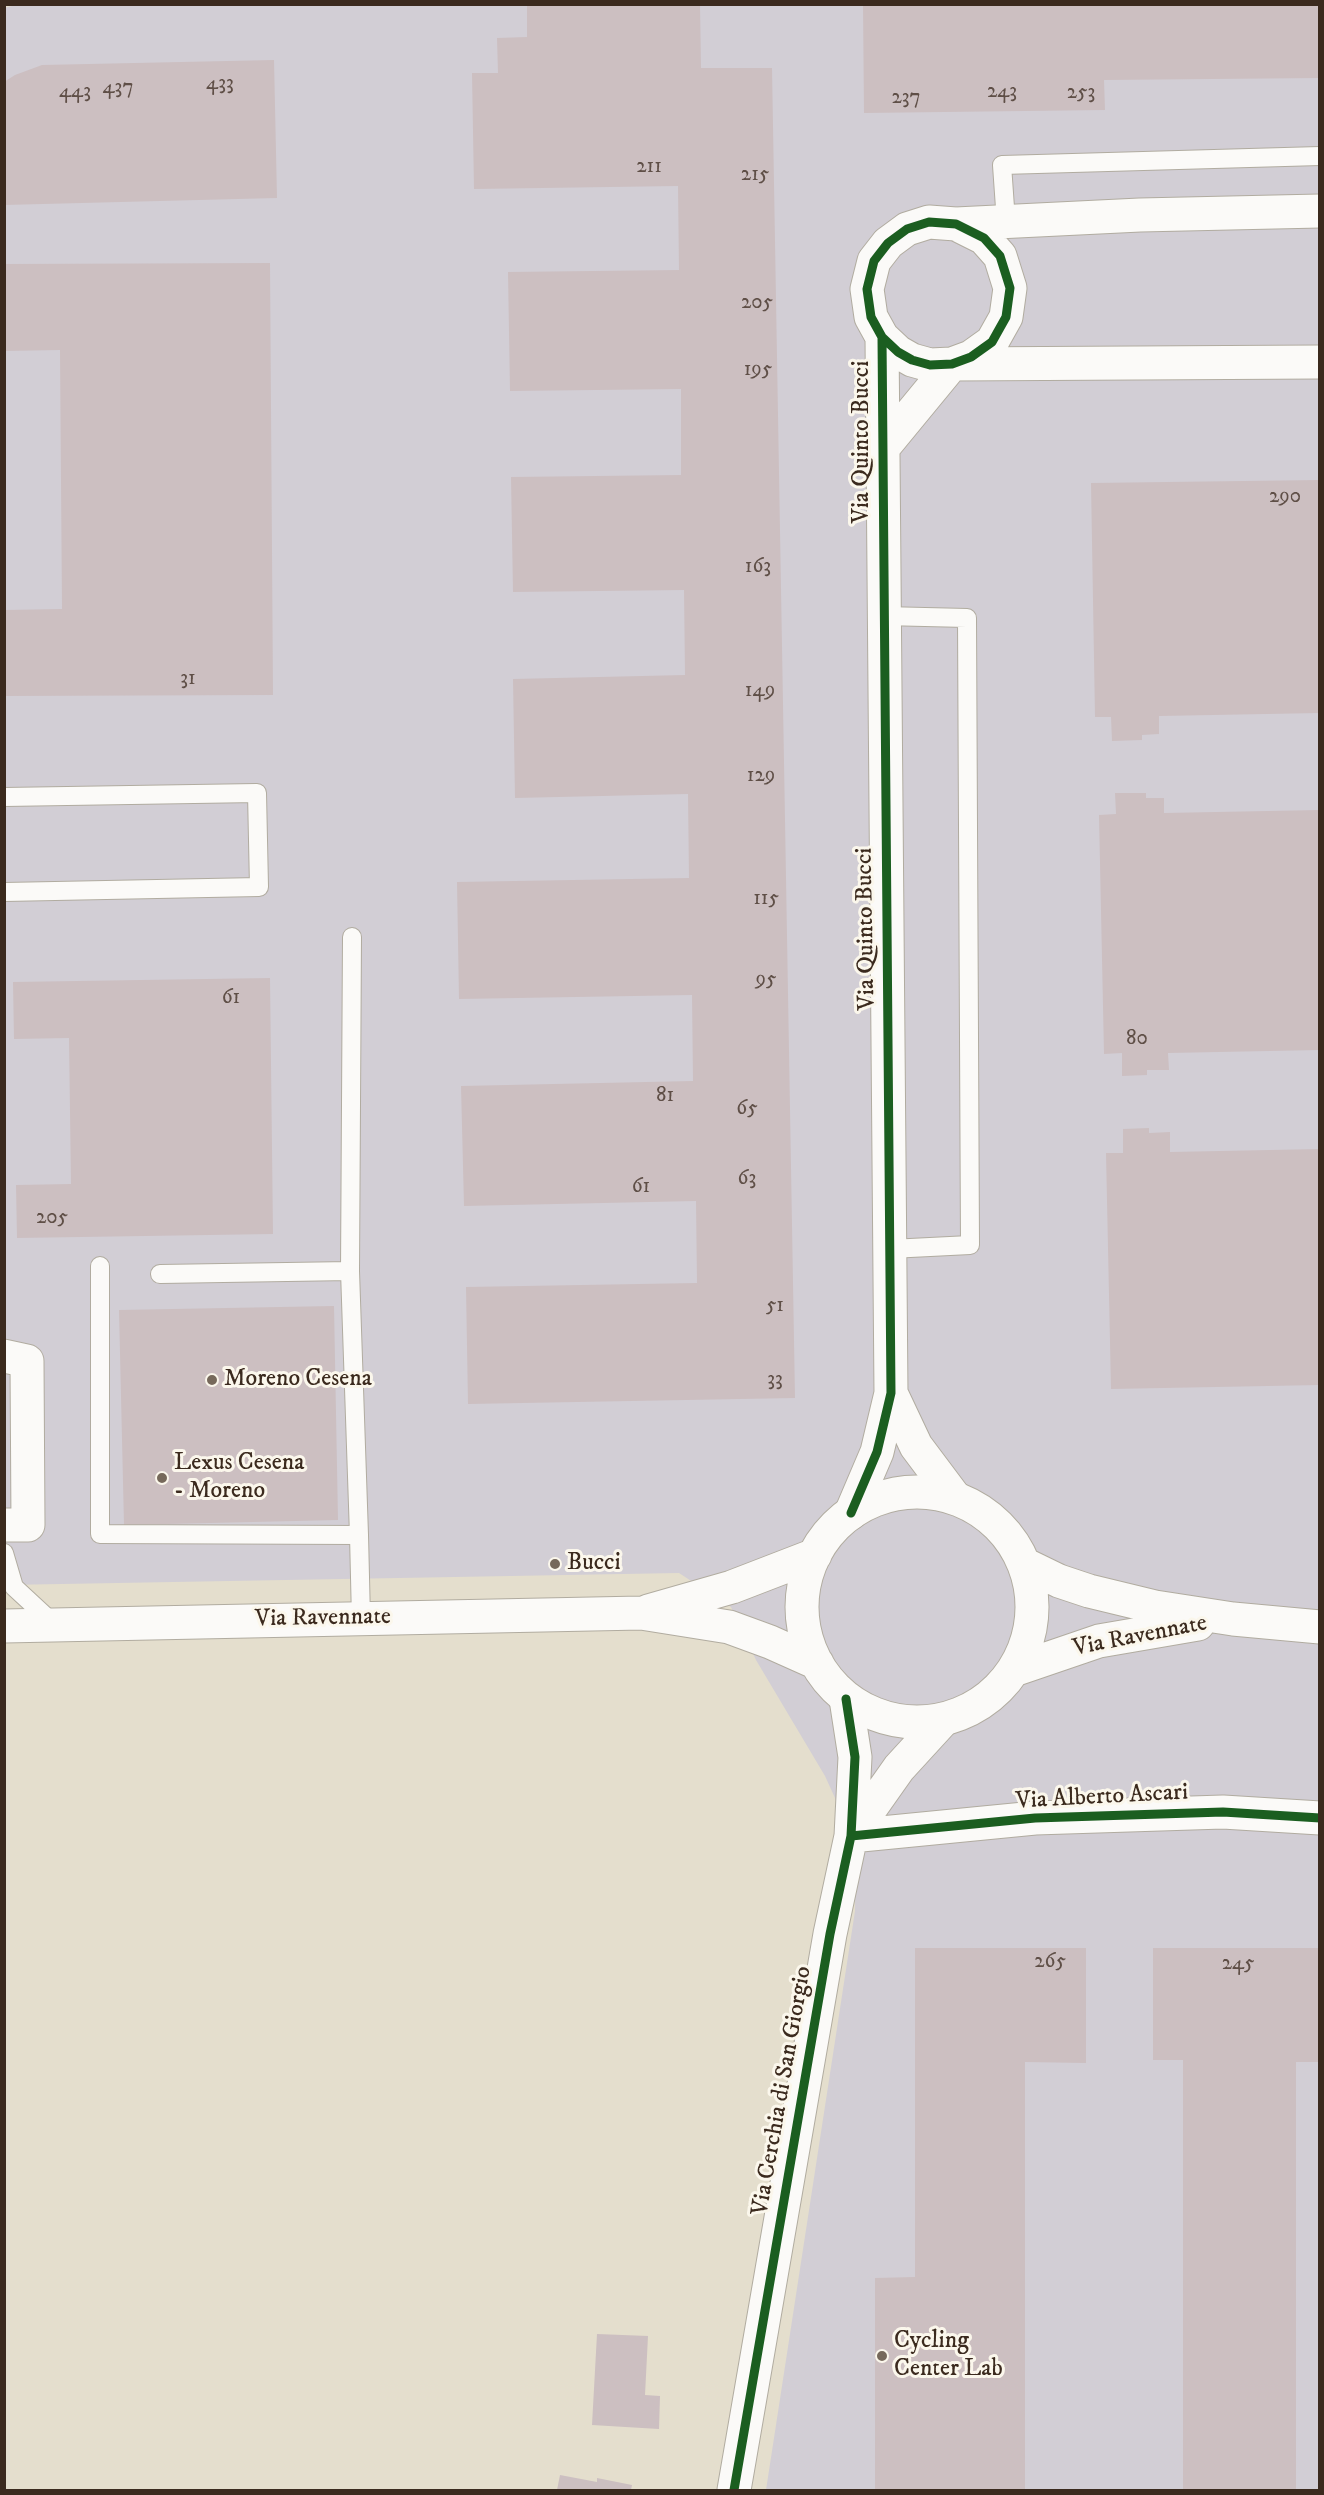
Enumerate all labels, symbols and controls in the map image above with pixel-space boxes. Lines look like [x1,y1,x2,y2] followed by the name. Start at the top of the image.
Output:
[206,72,234,98] house number: 433
[103,76,133,102] house number: 437
[59,80,91,106] house number: 443
[987,80,1017,106] house number: 243
[1067,81,1095,107] house number: 253
[891,86,921,112] house number: 237
[636,155,662,181] house number: 211
[741,163,769,189] house number: 215
[741,291,773,317] house number: 205
[744,358,772,384] house number: 195
[849,361,877,523] street label: Via Quinto Bucci
[1269,485,1301,511] house number: 290
[745,555,771,581] house number: 163
[180,667,196,693] house number: 31
[745,679,775,705] house number: 149
[747,764,775,790] house number: 129
[851,847,883,1011] street label: Via Quinto Bucci
[753,887,779,913] house number: 115
[756,968,776,994] house number: 95
[222,986,240,1012] house number: 61
[1126,1027,1148,1053] house number: 80
[656,1084,674,1110] house number: 81
[736,1097,758,1123] house number: 65
[738,1167,756,1193] house number: 63
[632,1175,650,1201] house number: 61
[36,1206,68,1232] house number: 205
[766,1294,784,1320] house number: 51
[224,1366,372,1394] place label: Moreno Cesena
[767,1368,783,1394] house number: 33
[205,1373,219,1387] marker: Moreno Cesena
[174,1450,304,1506] place label: Lexus Cesena - Moreno
[155,1471,169,1485] marker: Lexus Cesena - Moreno
[567,1550,621,1578] place label: Bucci
[548,1557,562,1571] marker: Bucci
[255,1603,391,1635] street label: Via Ravennate
[1071,1610,1209,1664] street label: Via Ravennate
[1015,1779,1189,1817] street label: Via Alberto Ascari
[1034,1950,1066,1976] house number: 265
[1222,1952,1254,1978] house number: 245
[747,1964,819,2218] street label: Via Cerchia di San Giorgio
[894,2328,1003,2384] place label: Cycling Center Lab
[875,2349,889,2363] marker: Cycling Center Lab

